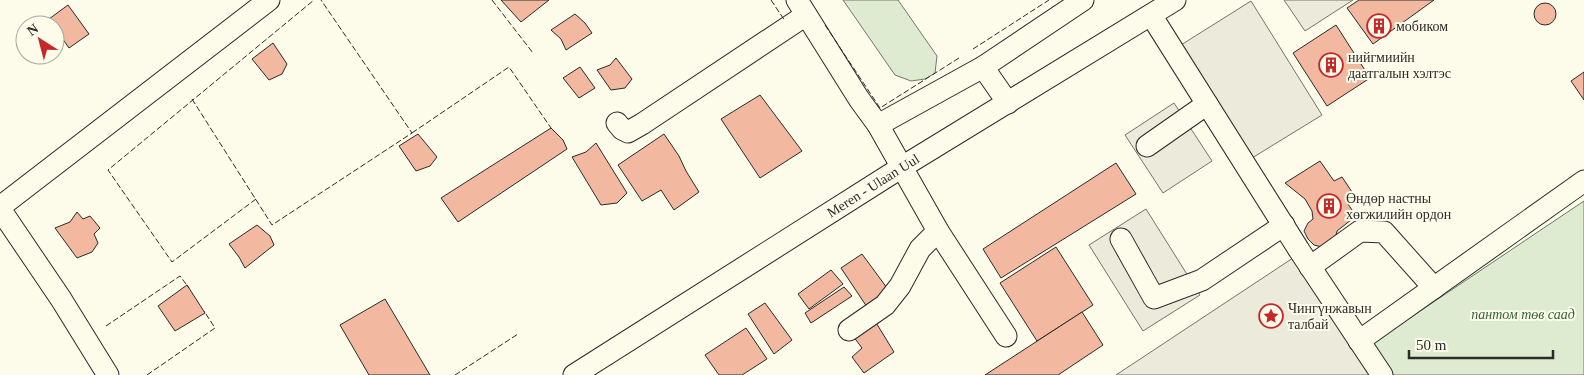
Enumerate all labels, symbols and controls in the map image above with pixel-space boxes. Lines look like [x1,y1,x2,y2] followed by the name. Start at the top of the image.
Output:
[1366,13,1392,39] building icon: мобиком
[15,15,65,65] north arrow
[1396,19,1448,34] place label: мобиком
[24,21,41,39] text: N
[1348,50,1451,81] place label: нийгмиийн даатгалын хэлтэс
[1318,52,1344,78] building icon: нийгмиийн даатгалын хэлтэс
[824,151,922,221] street label: Meren - Ulaan Uul
[1346,191,1452,222] place label: Өндөр настны хөгжилийн ордон
[1316,193,1342,219] building icon: Өндөр настны хөгжилийн ордон
[1288,301,1372,332] place label: Чингүнжавын талбай
[1258,303,1284,329] place icon: Чингүнжавын талбай
[1471,307,1575,322] park label: пантом төв саад
[1409,328,1553,360] scale bar
[1416,337,1447,353] text: 50 m

